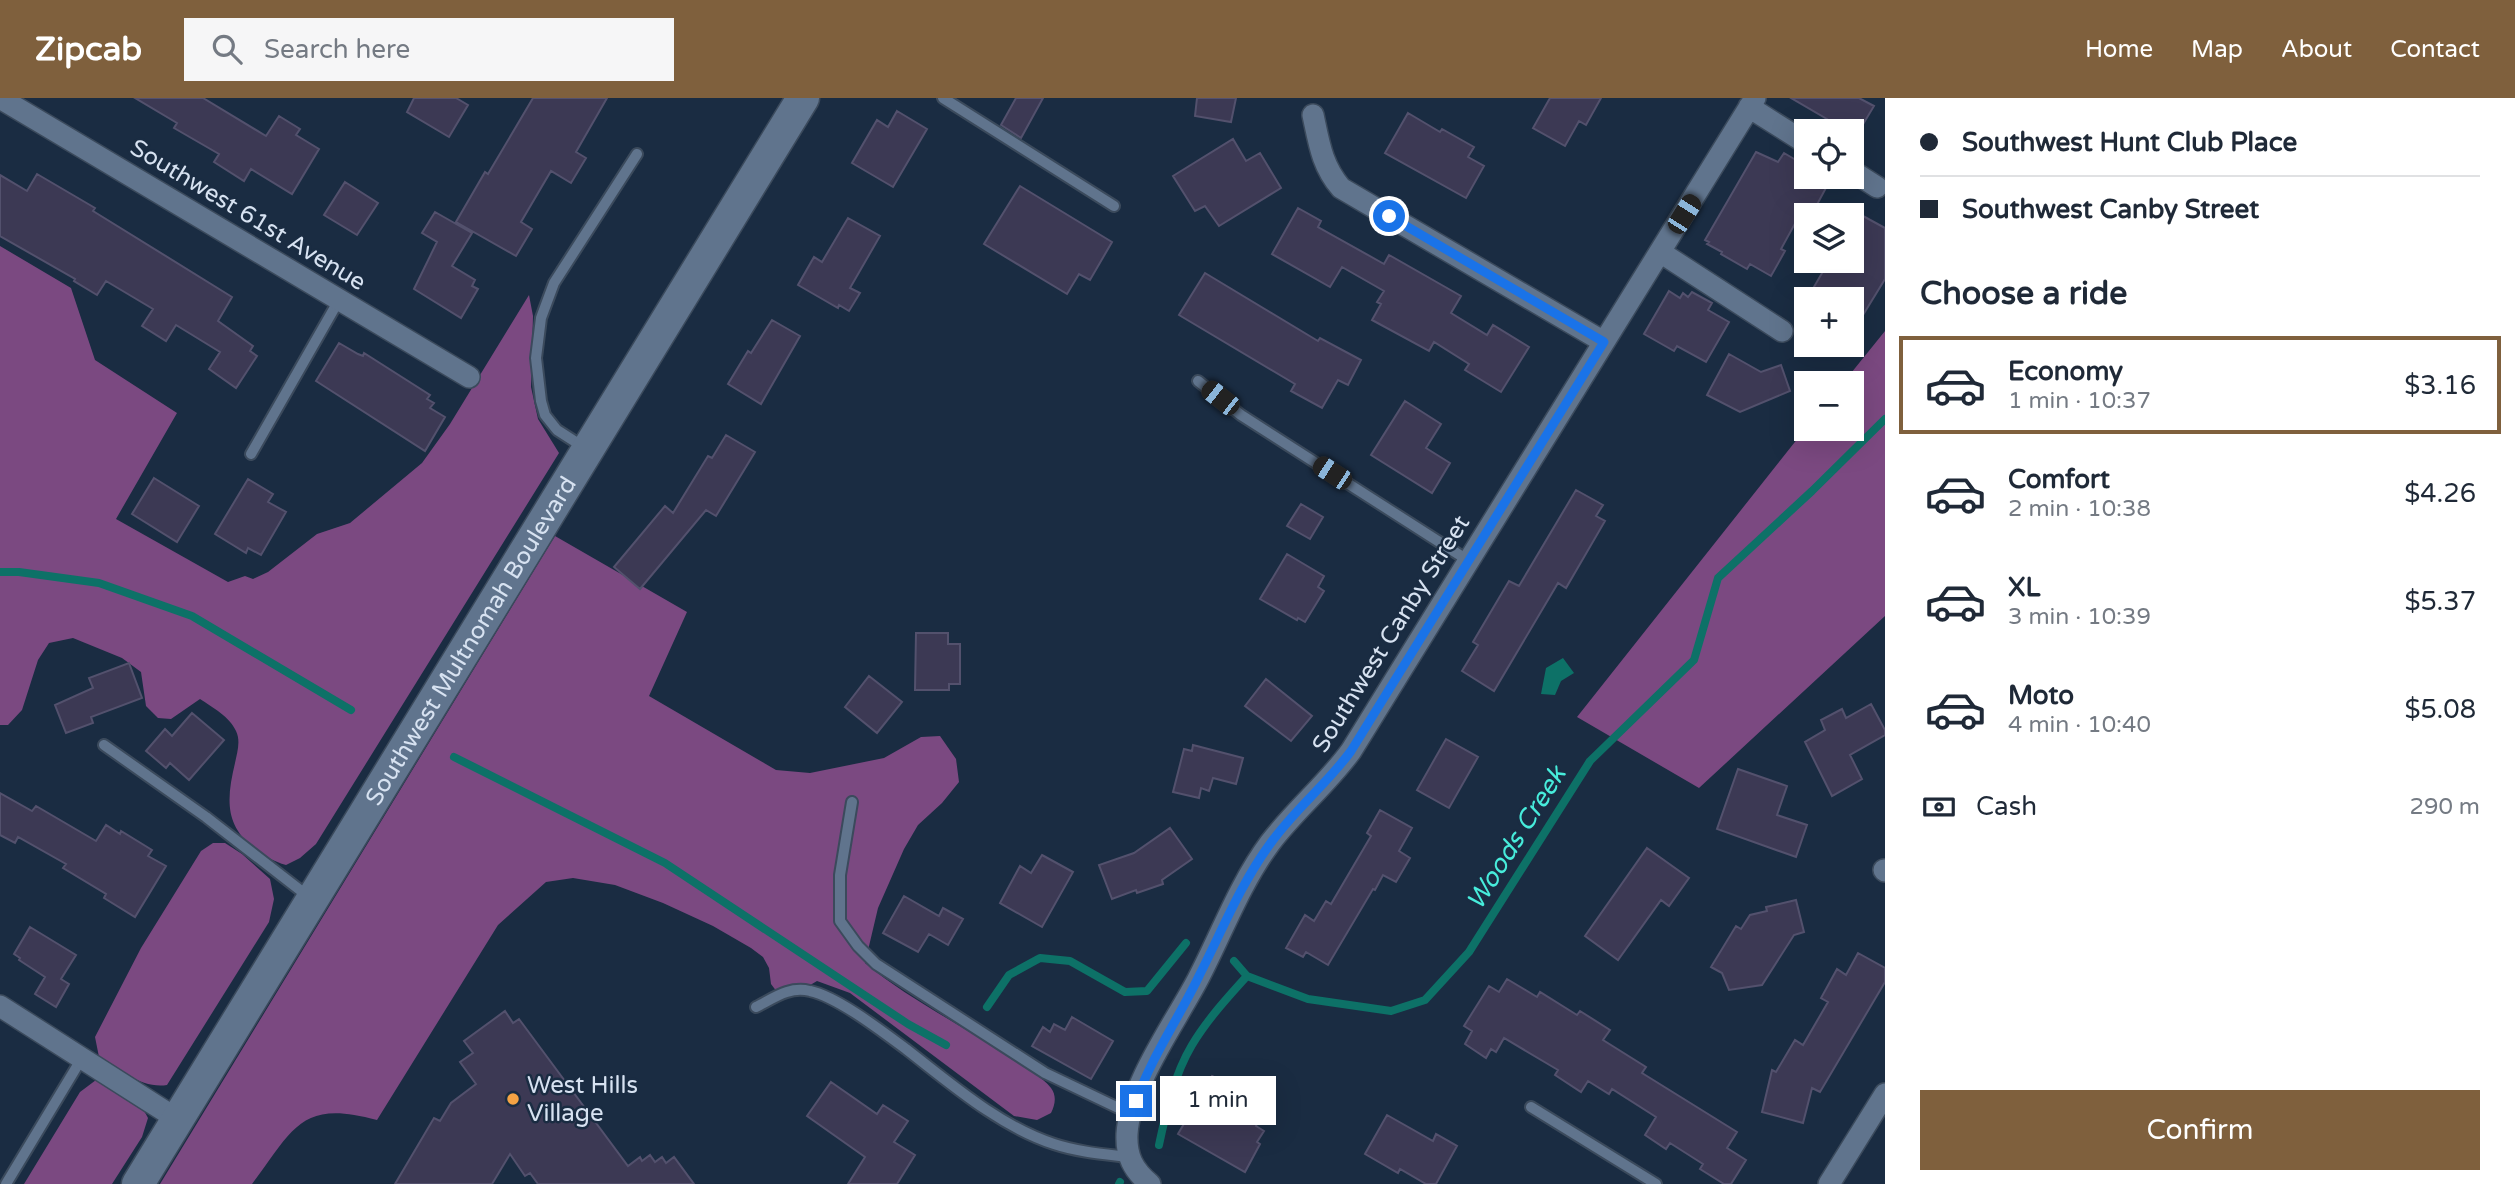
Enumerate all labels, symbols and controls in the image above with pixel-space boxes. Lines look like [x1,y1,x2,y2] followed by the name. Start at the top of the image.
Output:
[184,18,674,81] search box
[35,30,142,69] text: Zipcab
[208,30,246,68] icon: search
[264,34,410,65] text: Search here
[2085,35,2153,64] text: Home
[2191,35,2243,64] text: Map
[2281,35,2352,64] text: About
[2390,35,2480,64] text: Contact
[1794,119,1864,441] map controls
[1794,119,1864,189] button: locate
[1962,127,2297,158] text: Southwest Hunt Club Place
[125,133,371,297] street label: Southwest 61st Avenue
[1664,191,1705,237] car
[1962,194,2259,225] text: Southwest Canby Street
[1373,200,1405,232] route start
[1794,203,1864,273] button: layers
[1920,275,2127,313] text: Choose a ride
[1794,287,1864,357] button: +
[1924,354,1987,417] icon: car
[2008,356,2123,387] text: Economy
[2404,370,2476,401] text: $3.16
[1794,371,1864,441] button: −
[1197,377,1244,419] car
[2008,387,2151,415] text: 1 min · 10:37
[1309,453,1356,493] car
[1924,462,1987,525] icon: car
[2008,464,2110,495] text: Comfort
[359,471,582,811] street label: Southwest Multnomah Boulevard
[2404,478,2476,509] text: $4.26
[2008,495,2151,523] text: 2 min · 10:38
[1306,510,1476,758] street label: Southwest Canby Street
[1924,570,1987,633] icon: car
[2008,572,2040,603] text: XL
[2404,586,2476,617] text: $5.37
[2008,603,2151,631] text: 3 min · 10:39
[1924,678,1987,741] icon: car
[2008,680,2074,711] text: Moto
[2404,694,2476,725] text: $5.08
[2008,711,2151,739] text: 4 min · 10:40
[1460,759,1573,916] water label: Woods Creek
[1920,788,1958,826] icon: cash
[1976,791,2037,822] text: Cash
[2410,793,2480,821] text: 290 m
[527,1071,638,1128] place label: West Hills Village
[1160,1076,1276,1126] callout: 1 min
[1120,1085,1152,1117] route end
[1187,1086,1249,1114] text: 1 min
[1920,1090,2480,1170] button: Confirm
[505,1091,521,1107] marker: West Hills Village

